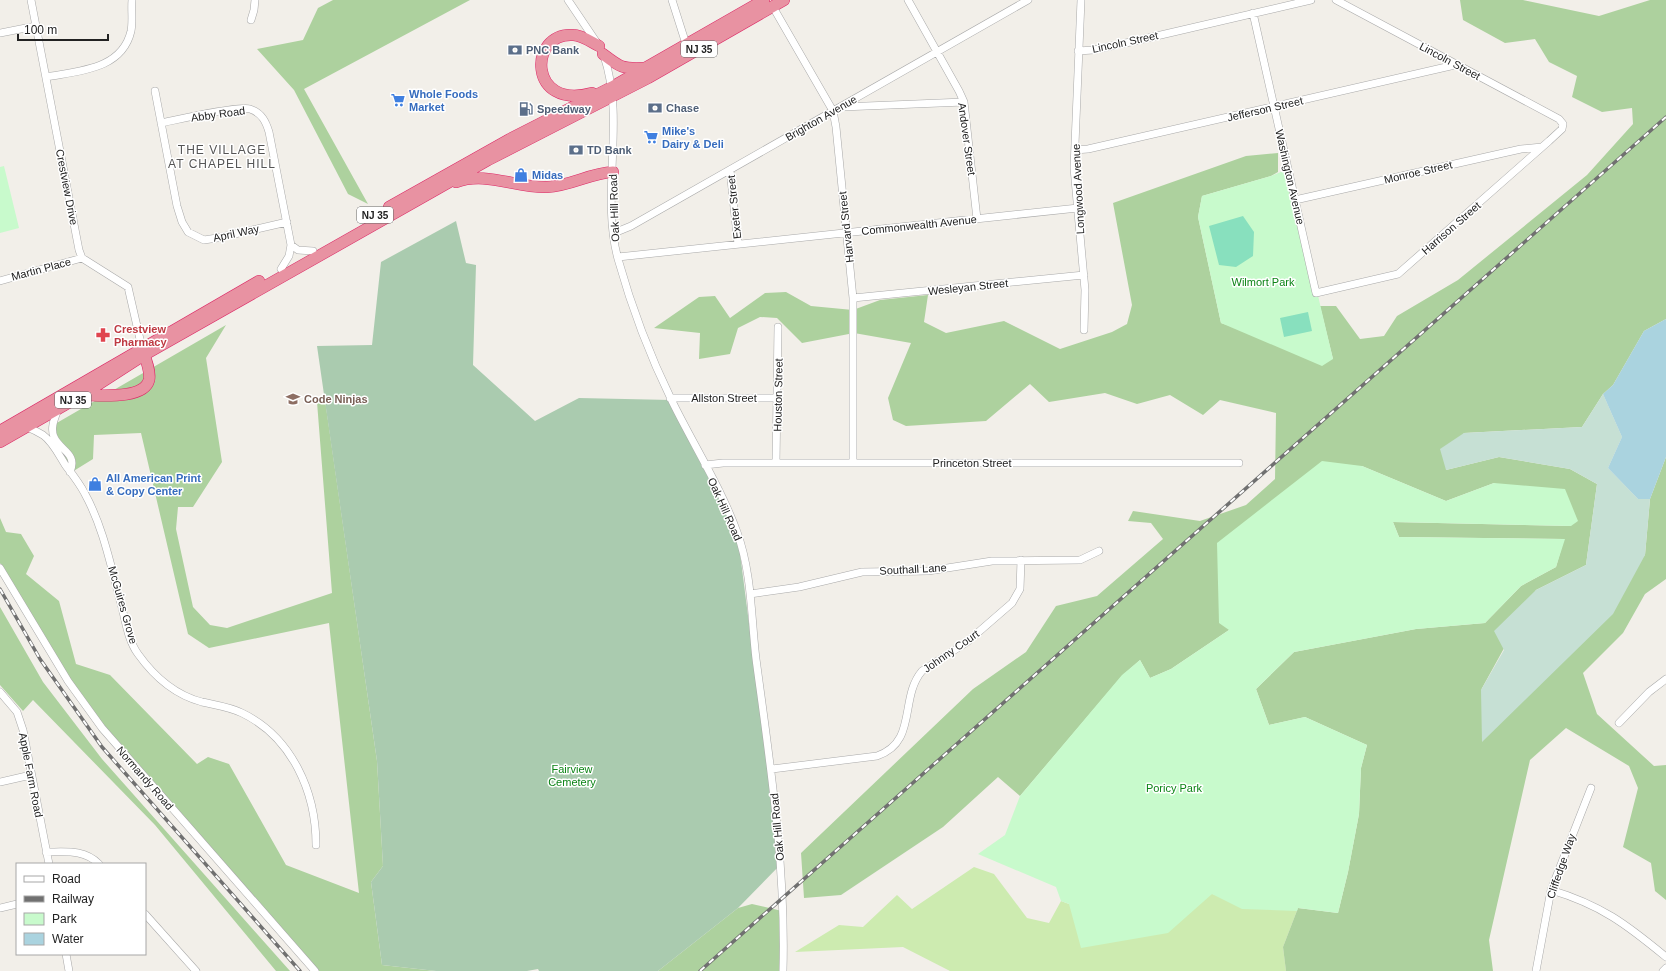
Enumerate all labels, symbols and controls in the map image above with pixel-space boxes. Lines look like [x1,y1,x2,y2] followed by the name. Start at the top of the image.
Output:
[18,16,108,42] scale bar
[24,23,57,37] text: 100 m
[1091,29,1159,55] street label: Lincoln Street
[1417,40,1483,82] street label: Lincoln Street
[681,41,717,57] road number: NJ 35
[507,42,523,58] bank icon: PNC Bank
[526,44,580,56] place label: PNC Bank
[409,88,478,113] place label: Whole Foods Market
[390,92,406,108] supermarket icon: Whole Foods Market
[783,93,859,143] street label: Brighton Avenue
[1226,94,1304,124] street label: Jefferson Street
[647,100,663,116] bank icon: Chase
[518,101,534,117] fuel station icon: Speedway
[666,102,699,114] place label: Chase
[956,102,978,176] street label: Andover Street
[537,103,592,115] place label: Speedway
[190,104,246,124] street label: Abby Road
[662,125,724,150] place label: Mike's Dairy & Deli
[1273,128,1307,226] street label: Washington Avenue
[643,129,659,145] supermarket icon: Mike's Dairy & Deli
[568,142,584,158] bank icon: TD Bank
[168,143,276,171] district label: THE VILLAGE AT CHAPEL HILL
[587,144,633,156] place label: TD Bank
[1070,144,1086,234] street label: Longwood Avenue
[54,148,80,226] street label: Crestview Drive
[1383,158,1453,186] street label: Monroe Street
[513,167,529,183] shop icon: Midas
[532,169,563,181] place label: Midas
[607,174,621,242] street label: Oak Hill Road
[725,174,743,240] street label: Exeter Street
[836,191,856,263] street label: Harvard Street
[1419,199,1483,257] street label: Harrison Street
[357,207,393,223] road number: NJ 35
[861,213,977,237] street label: Commonwealth Avenue
[212,222,261,244] street label: April Way
[10,255,72,283] street label: Martin Place
[1232,276,1295,288] park label: Wilmort Park
[927,277,1009,297] street label: Wesleyan Street
[114,323,167,348] place label: Crestview Pharmacy
[95,327,111,343] pharmacy icon: Crestview Pharmacy
[771,358,785,432] street label: Houston Street
[285,391,301,407] school or university icon: Code Ninjas
[55,392,91,408] road number: NJ 35
[691,392,757,404] street label: Allston Street
[304,393,368,405] place label: Code Ninjas
[933,457,1011,469] street label: Princeton Street
[106,472,201,497] place label: All American Print & Copy Center
[87,476,103,492] shop icon: All American Print & Copy Center
[706,476,744,542] street label: Oak Hill Road
[879,561,947,577] street label: Southall Lane
[106,565,140,645] street label: McGuires Grove
[921,627,981,675] street label: Johnny Court
[17,732,45,818] street label: Apple Farm Road
[114,744,176,812] street label: Normandy Road
[548,763,596,788] park label: Fairview Cemetery
[1146,782,1203,794] park label: Poricy Park
[768,793,786,861] street label: Oak Hill Road
[1544,831,1578,900] street label: Cliffedge Way
[16,863,146,955] legend
[52,872,81,886] text: Road
[52,892,94,906] text: Railway
[52,912,78,926] text: Park
[52,932,84,946] text: Water

